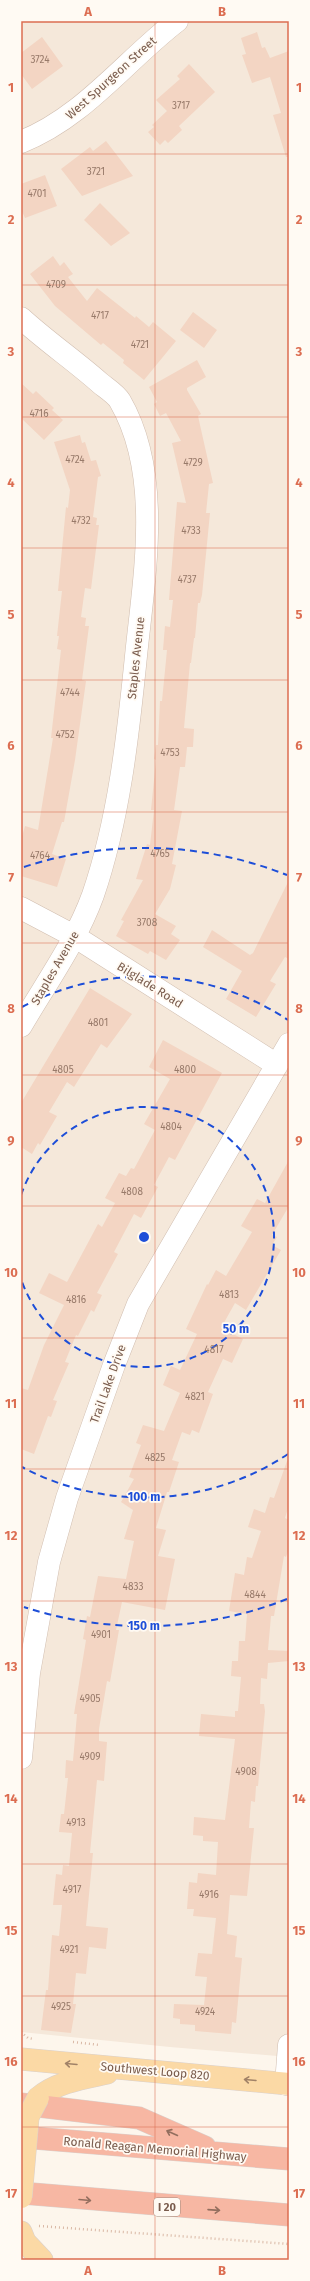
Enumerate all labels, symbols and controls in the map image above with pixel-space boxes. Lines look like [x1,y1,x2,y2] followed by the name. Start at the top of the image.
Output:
[83,4,92,19] text: A
[218,4,226,19] text: B
[63,33,160,122] street label: West Spurgeon Street
[30,54,50,66] house number: 3724
[8,80,14,95] text: 1
[296,80,302,95] text: 1
[172,100,191,112] house number: 3717
[87,166,105,178] house number: 3721
[27,188,47,200] house number: 4701
[8,212,15,227] text: 2
[296,212,303,227] text: 2
[46,279,66,291] house number: 4709
[91,310,110,322] house number: 4717
[131,339,149,351] house number: 4721
[7,344,15,359] text: 3
[295,344,303,359] text: 3
[30,408,49,420] house number: 4716
[65,454,85,466] house number: 4724
[183,457,203,469] house number: 4729
[7,475,15,490] text: 4
[295,475,303,490] text: 4
[71,515,91,527] house number: 4732
[181,525,201,537] house number: 4733
[178,574,197,586] house number: 4737
[8,607,15,622] text: 5
[296,607,303,622] text: 5
[125,616,147,700] street label: Staples Avenue
[60,687,81,699] house number: 4744
[55,729,75,741] house number: 4752
[7,738,15,753] text: 6
[295,738,303,753] text: 6
[160,747,180,759] house number: 4753
[150,848,170,860] house number: 4765
[30,850,51,862] house number: 4764
[8,870,14,885] text: 7
[296,870,302,885] text: 7
[137,917,158,929] house number: 3708
[28,929,82,1007] street label: Staples Avenue
[114,959,186,1011] street label: Bilglade Road
[7,1001,15,1016] text: 8
[295,1001,303,1016] text: 8
[88,1017,108,1029] house number: 4801
[52,1064,74,1076] house number: 4805
[174,1064,196,1076] house number: 4800
[160,1121,183,1133] house number: 4804
[7,1133,15,1148] text: 9
[295,1133,303,1148] text: 9
[121,1186,143,1198] house number: 4808
[137,1230,151,1244] centre of rings
[4,1265,18,1280] text: 10
[292,1265,306,1280] text: 10
[219,1289,239,1301] house number: 4813
[66,1294,86,1306] house number: 4816
[223,1322,249,1336] text: 50 m
[87,1343,129,1425] street label: Trail Lake Drive
[204,1344,224,1356] house number: 4817
[185,1391,205,1403] house number: 4821
[5,1396,17,1411] text: 11
[293,1396,305,1411] text: 11
[145,1452,165,1464] house number: 4825
[128,1490,160,1504] text: 100 m
[5,1528,18,1543] text: 12
[293,1528,306,1543] text: 12
[123,1581,143,1593] house number: 4833
[244,1589,266,1601] house number: 4844
[128,1619,160,1633] text: 150 m
[91,1629,111,1641] house number: 4901
[5,1659,18,1674] text: 13
[293,1659,306,1674] text: 13
[80,1693,100,1705] house number: 4905
[79,1751,101,1763] house number: 4909
[235,1766,257,1778] house number: 4908
[4,1791,18,1806] text: 14
[292,1791,306,1806] text: 14
[66,1817,86,1829] house number: 4913
[63,1884,82,1896] house number: 4917
[199,1889,219,1901] house number: 4916
[4,1923,18,1938] text: 15
[292,1923,306,1938] text: 15
[59,1944,79,1956] house number: 4921
[51,2001,71,2013] house number: 4925
[195,2006,216,2018] house number: 4924
[4,2054,18,2069] text: 16
[292,2054,306,2069] text: 16
[100,2059,210,2083] street label: Southwest Loop 820
[65,2060,78,2067] one-way arrow
[244,2077,257,2084] one-way arrow
[167,2129,179,2136] one-way arrow
[63,2134,247,2164] street label: Ronald Reagan Memorial Highway
[5,2186,17,2201] text: 17
[293,2186,305,2201] text: 17
[78,2196,91,2203] one-way arrow
[154,2198,180,2216] road number: I 20
[207,2206,220,2213] one-way arrow
[83,2263,92,2278] text: A
[218,2263,226,2278] text: B

